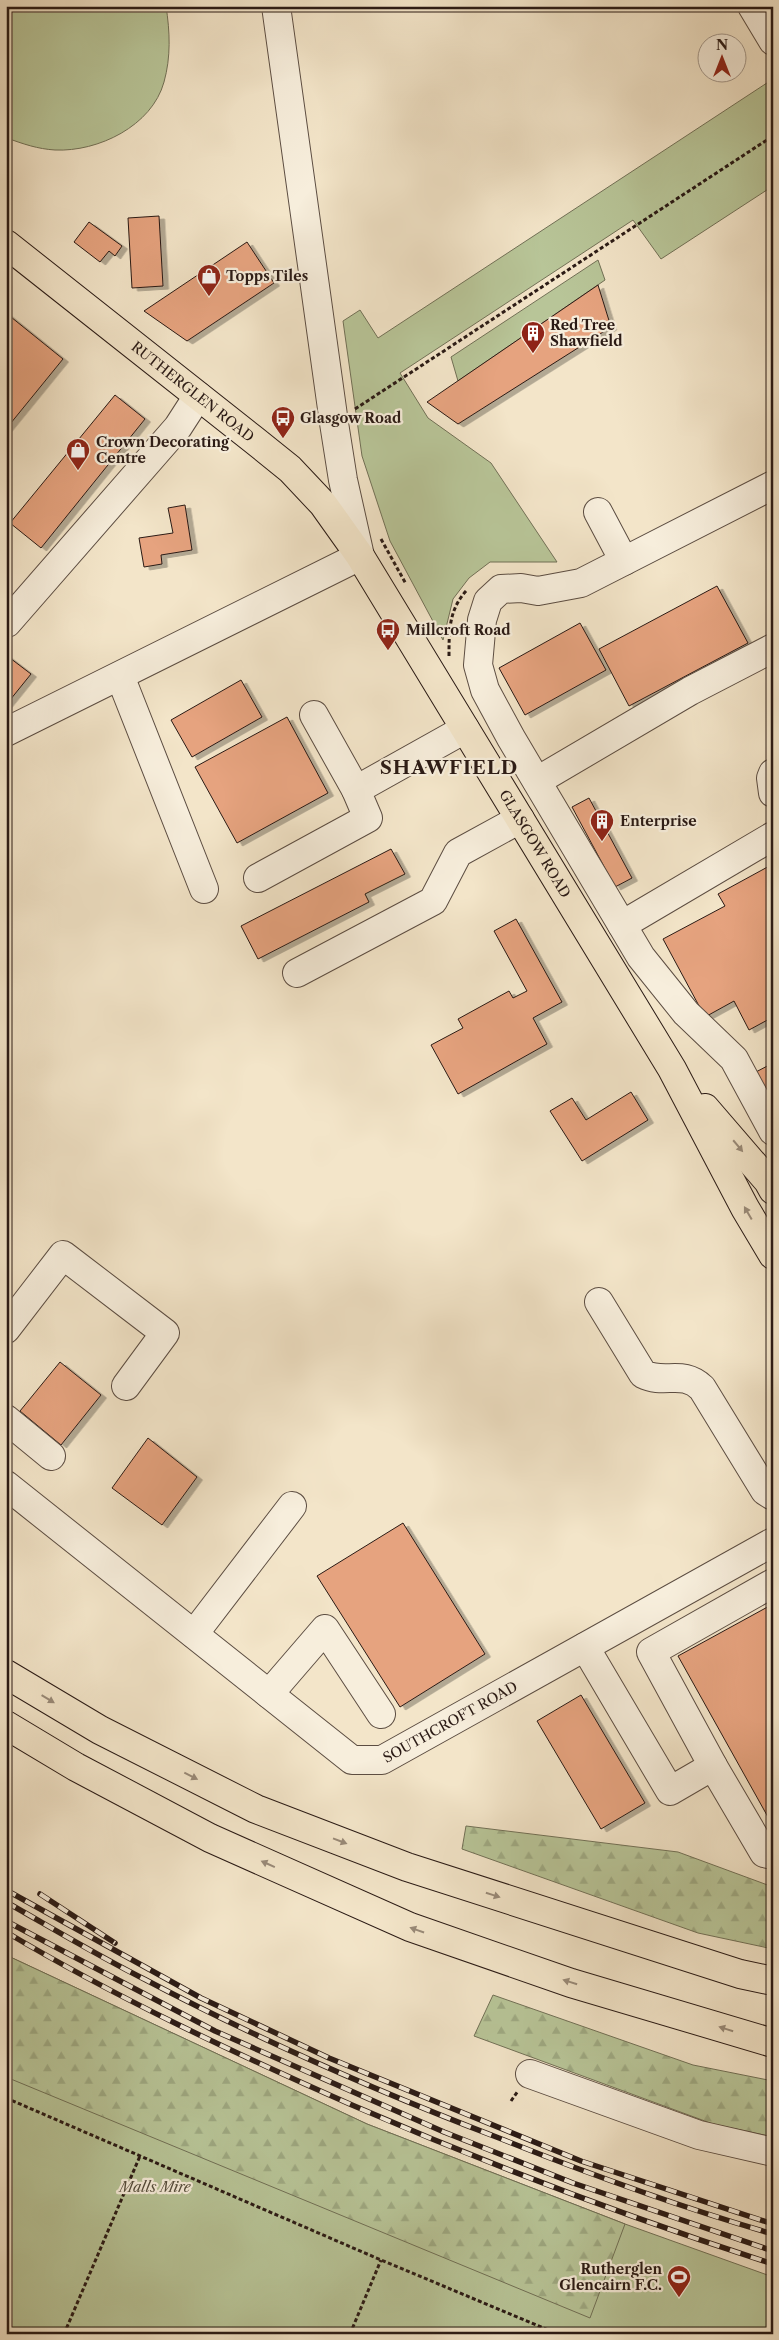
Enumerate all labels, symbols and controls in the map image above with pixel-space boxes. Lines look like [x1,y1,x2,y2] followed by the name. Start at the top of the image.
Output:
[696,32,746,82] north arrow
[716,36,728,54] text: N
[196,263,222,297] shop icon: Topps Tiles
[226,267,308,285] place label: Topps Tiles
[550,316,623,350] place label: Red Tree Shawfield
[520,320,546,354] building icon: Red Tree Shawfield
[128,338,258,446] street label: RUTHERGLEN ROAD
[270,405,296,439] bus stop icon: Glasgow Road
[300,409,402,427] place label: Glasgow Road
[96,433,230,467] place label: Crown Decorating Centre
[65,437,91,471] shop icon: Crown Decorating Centre
[375,617,401,651] bus stop icon: Millcroft Road
[406,621,511,639] place label: Millcroft Road
[380,756,518,779] district label: SHAWFIELD
[495,786,575,901] street label: GLASGOW ROAD
[589,808,615,842] building icon: Enterprise
[620,812,697,830] place label: Enterprise
[732,1139,743,1152] one-way arrow
[744,1206,753,1219] one-way arrow
[380,1677,521,1767] street label: SOUTHCROFT ROAD
[42,1694,55,1703] one-way arrow
[184,1772,198,1780] one-way arrow
[332,1838,347,1846] one-way arrow
[261,1859,275,1867] one-way arrow
[486,1891,501,1899] one-way arrow
[409,1926,424,1933] one-way arrow
[563,1978,578,1986] one-way arrow
[718,2025,733,2033] one-way arrow
[117,2178,192,2196] park label: Malls Mire
[559,2260,662,2294] place label: Rutherglen Glencairn F.C.
[666,2264,692,2298] sports icon: Rutherglen Glencairn F.C.

